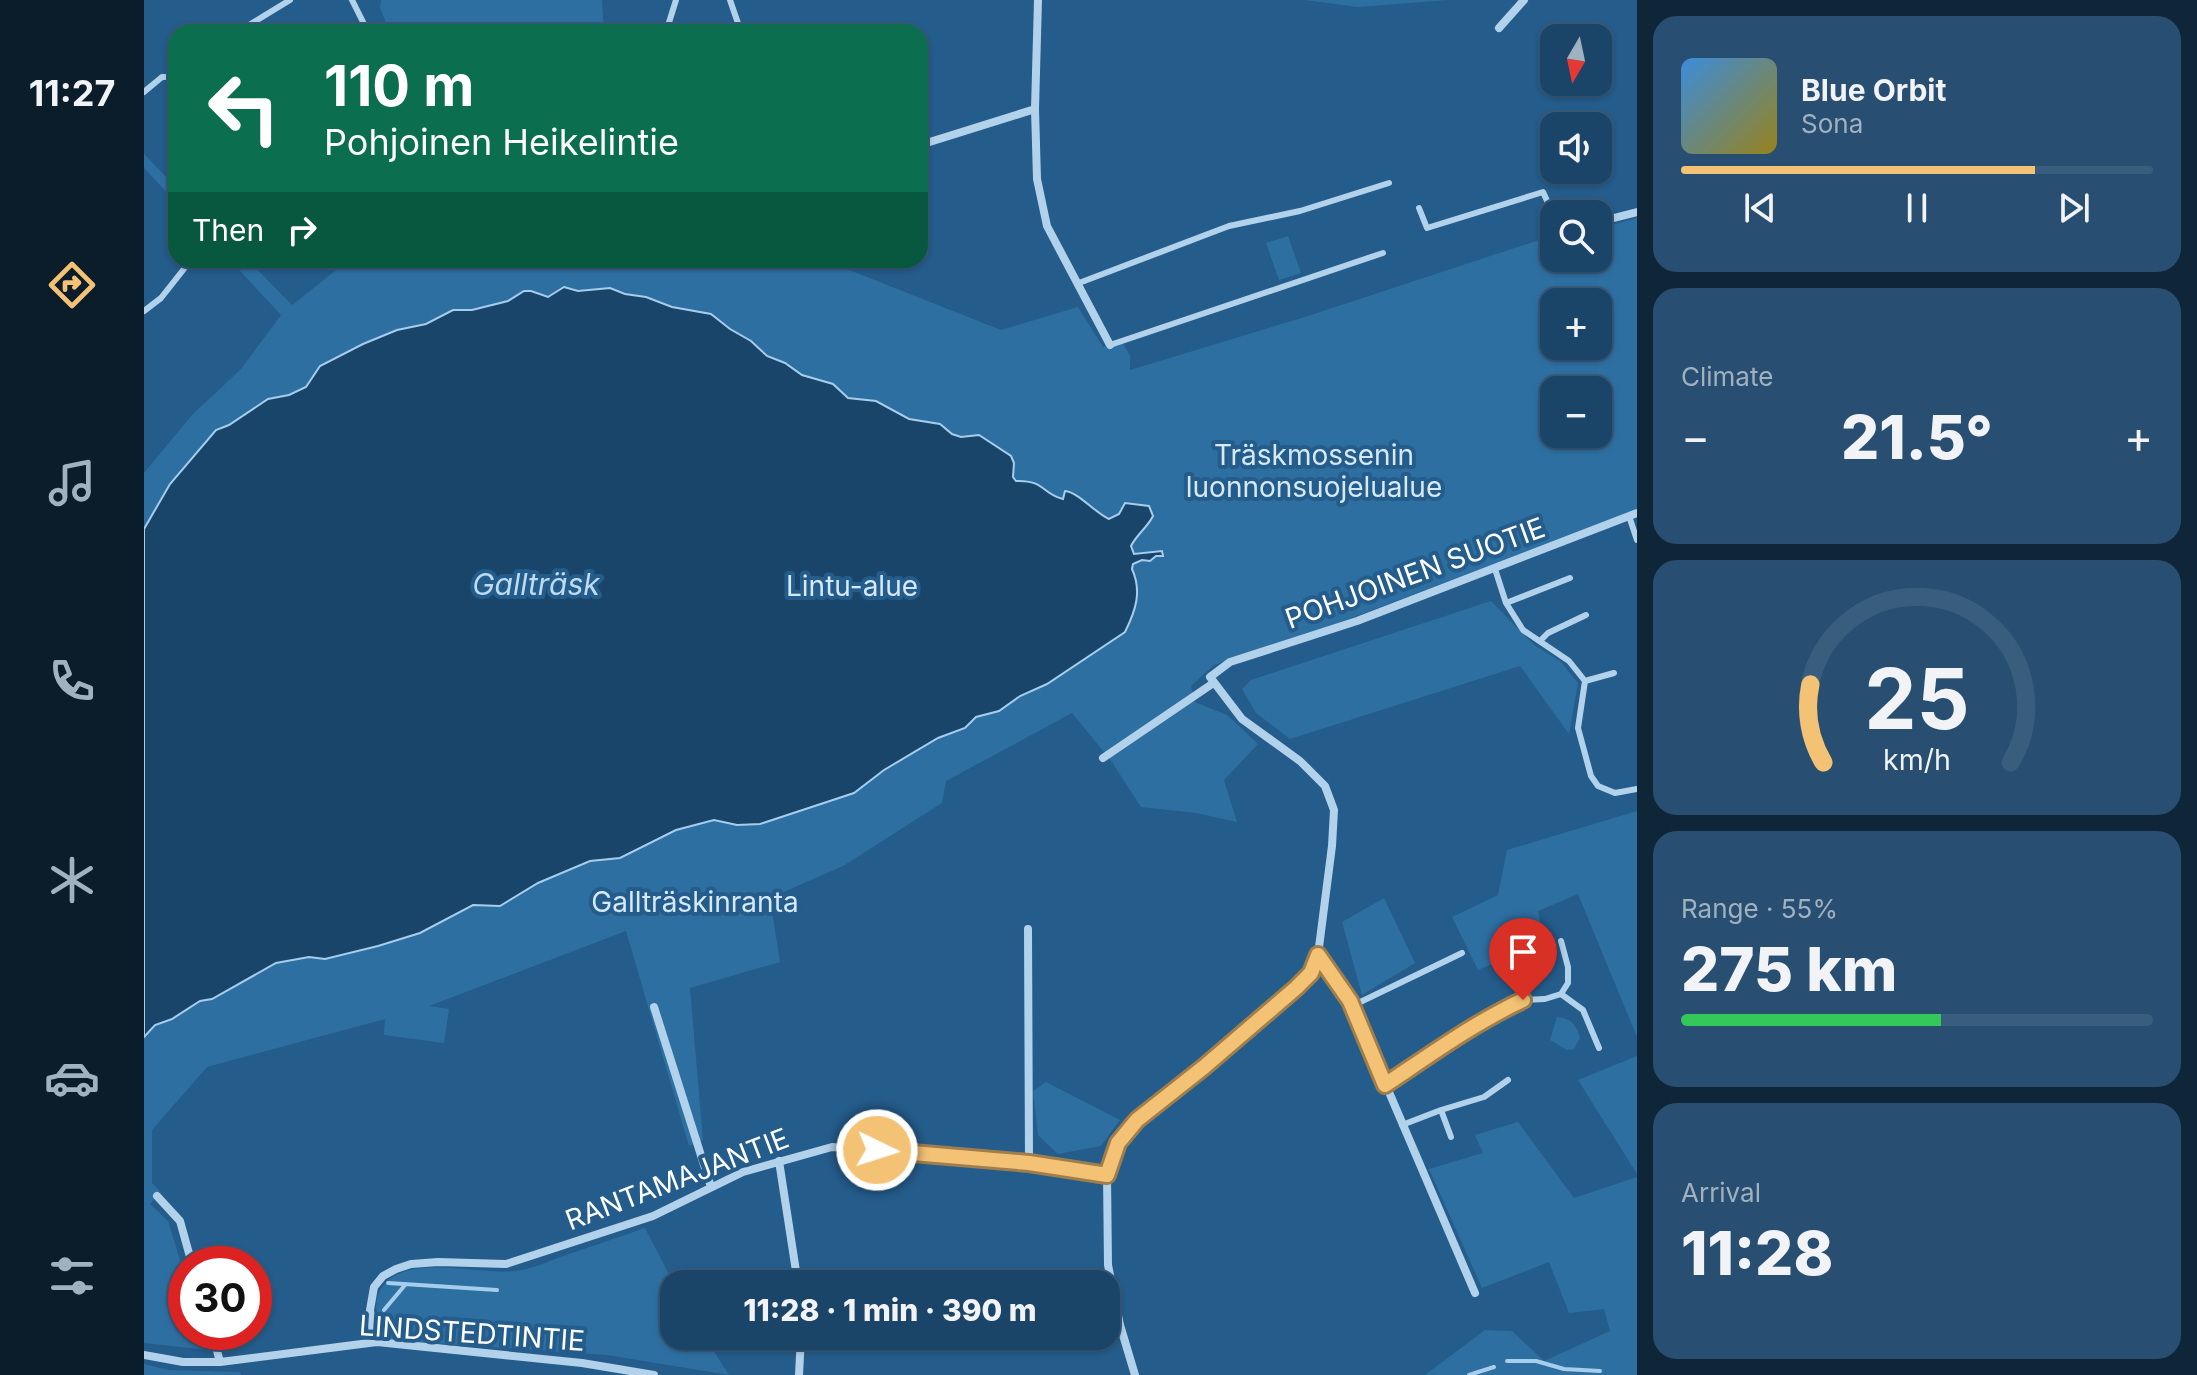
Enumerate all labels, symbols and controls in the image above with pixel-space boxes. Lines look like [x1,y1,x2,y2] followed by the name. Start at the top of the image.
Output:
[1540,24,1612,96] north arrow
[1540,24,1612,448] map controls
[324,52,474,120] text: 110 m
[192,56,296,160] icon: left
[29,71,115,115] text: 11:27
[1801,72,1946,108] text: Blue Orbit
[1801,108,1863,139] text: Sona
[1540,112,1612,184] button: sound
[324,120,679,164] text: Pohjoinen Heikelintie
[1738,186,1782,230] icon: previous
[1895,186,1939,230] icon: pause
[2052,186,2096,230] icon: next
[1540,200,1612,272] button: search
[280,208,324,252] icon: right
[192,212,264,248] text: Then
[44,257,100,313] icon: directions
[1540,288,1612,360] button: +
[1681,361,1773,392] text: Climate
[1540,376,1612,448] button: −
[1841,401,1993,473] text: 21.5°
[1681,410,1710,464] text: −
[2124,410,2153,464] text: +
[1186,438,1442,504] park label: Träskmossenin luonnonsuojelualue
[44,455,100,511] icon: music
[1281,510,1549,636] street label: POHJOINEN SUOTIE
[472,566,600,602] water label: Gallträsk
[786,569,918,603] park label: Lintu-alue
[1864,648,1970,749] text: 25
[44,653,100,709] icon: phone
[1883,743,1951,778] text: km/h
[44,852,100,908] icon: climate
[591,885,799,919] park label: Gallträskinranta
[1681,893,1838,924] text: Range · 55%
[1489,918,1557,1000] pin
[1501,930,1545,974] icon: arrive
[1681,933,1897,1005] text: 275 km
[44,1050,100,1106] icon: car
[835,1108,919,1192] position arrow
[561,1121,793,1237] street label: RANTAMAJANTIE
[1681,1177,1761,1208] text: Arrival
[1681,1217,1833,1289] text: 11:28
[168,1246,272,1350] speed limit sign: 30
[44,1248,100,1304] icon: filters
[743,1292,1037,1328] text: 11:28 · 1 min · 390 m
[358,1308,586,1358] street label: LINDSTEDTINTIE

